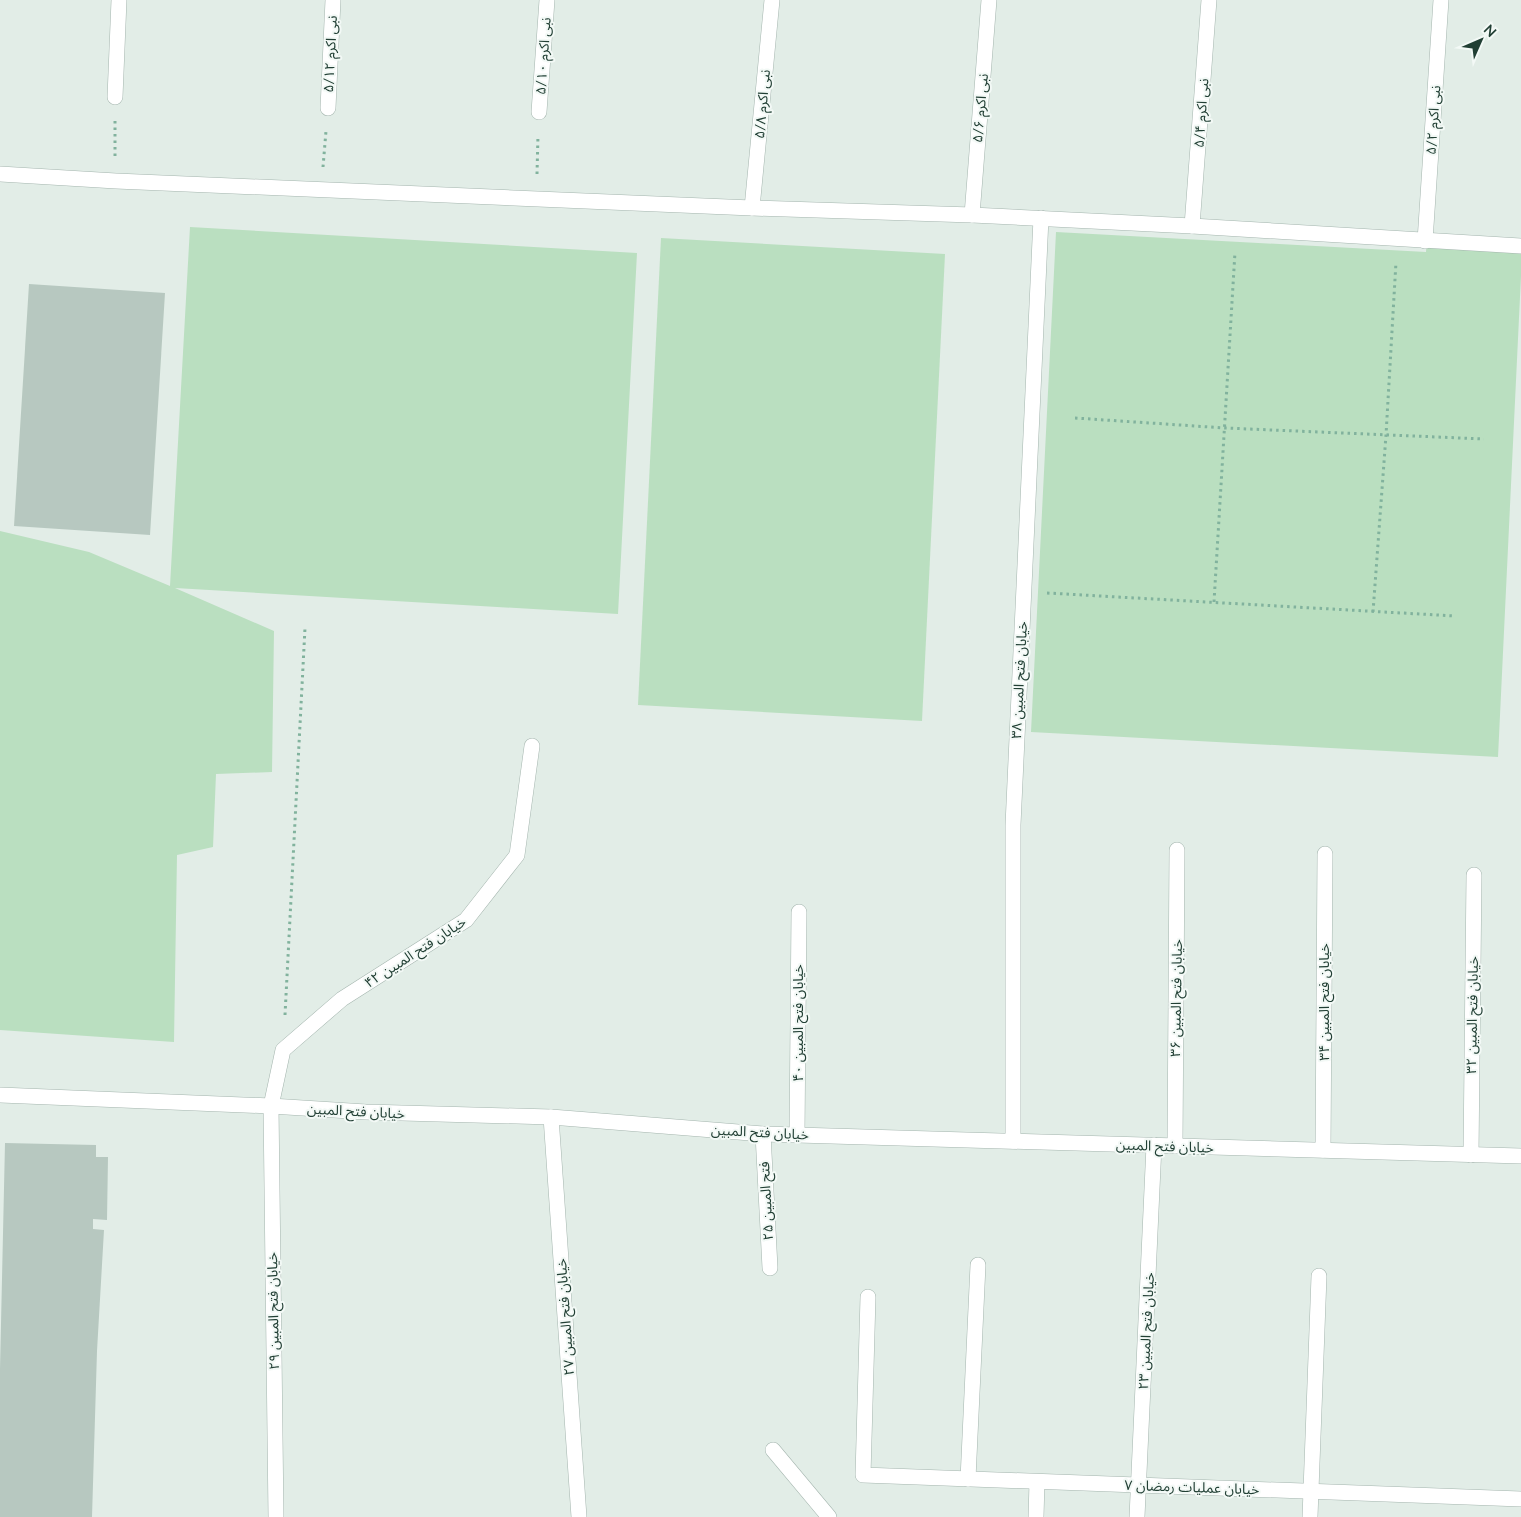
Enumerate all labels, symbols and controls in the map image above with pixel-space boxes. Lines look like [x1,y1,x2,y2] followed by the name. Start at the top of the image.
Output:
[319,15,343,93] street label: نبی اکرم ۵/۱۲
[1456,15,1506,65] north arrow
[531,17,557,95] street label: نبی اکرم ۵/۱۰
[1481,21,1500,40] text: N
[750,68,776,139] street label: نبی اکرم ۵/۸
[968,72,994,143] street label: نبی اکرم ۵/۶
[1190,78,1214,148] street label: نبی اکرم ۵/۴
[1422,85,1446,155] street label: نبی اکرم ۵/۲
[1007,621,1033,739] street label: خیابان فتح المبین ۳۸
[361,912,470,993] street label: خیابان فتح المبین ۴۲
[1166,939,1188,1057] street label: خیابان فتح المبین ۳۶
[1315,943,1335,1061] street label: خیابان فتح المبین ۳۴
[1462,956,1484,1074] street label: خیابان فتح المبین ۳۲
[789,964,809,1082] street label: خیابان فتح المبین ۴۰
[306,1099,405,1125] street label: خیابان فتح المبین
[710,1120,809,1146] street label: خیابان فتح المبین
[1116,1135,1214,1159] street label: خیابان فتح المبین
[755,1161,779,1241] street label: فتح المبین ۲۵
[263,1252,285,1370] street label: خیابان فتح المبین ۲۹
[552,1258,580,1376] street label: خیابان فتح المبین ۲۷
[1134,1272,1160,1390] street label: خیابان فتح المبین ۲۳
[1124,1476,1260,1498] street label: خیابان عملیات رمضان ۷

